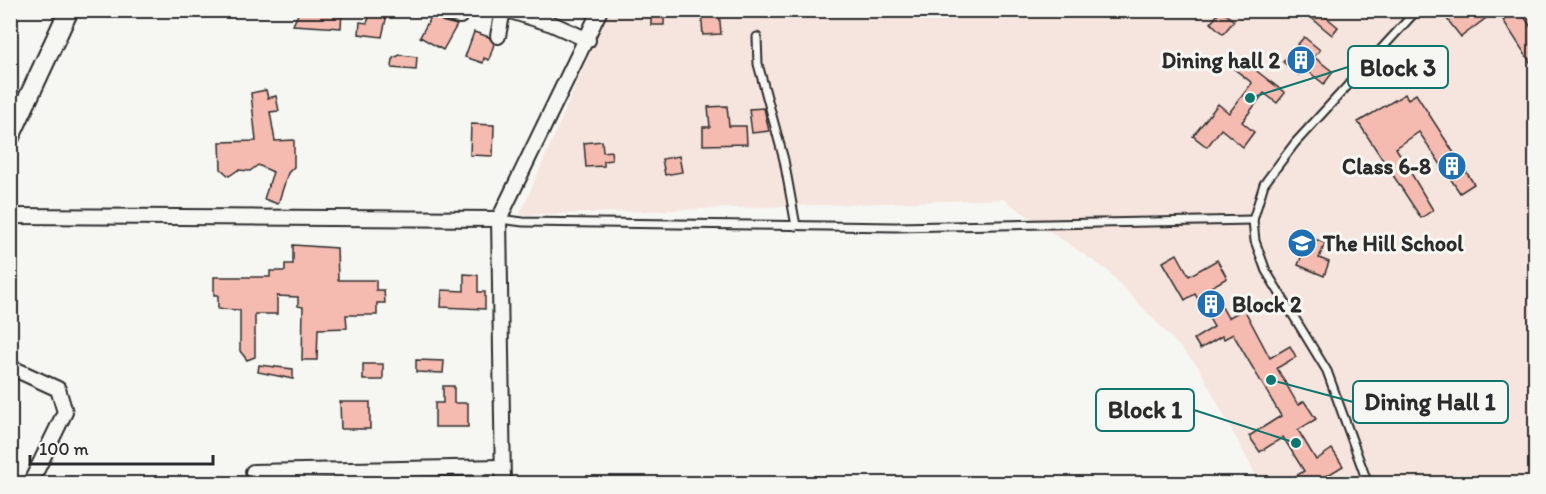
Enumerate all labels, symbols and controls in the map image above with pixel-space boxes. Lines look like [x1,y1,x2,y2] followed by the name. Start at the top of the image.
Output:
[1285,44,1317,76] building icon: Dining hall 2
[1348,46,1448,88] callout: Block 3
[1162,47,1280,74] place label: Dining hall 2
[1360,53,1436,82] text: Block 3
[1436,150,1468,182] building icon: Class 6-8
[1342,153,1431,180] place label: Class 6-8
[1286,227,1318,259] school or university icon: The Hill School
[1322,230,1464,257] place label: The Hill School
[1195,288,1227,320] building icon: Block 2
[1232,291,1302,318] place label: Block 2
[1353,381,1508,423] callout: Dining Hall 1
[1364,387,1497,417] text: Dining Hall 1
[1096,389,1194,431] callout: Block 1
[1108,395,1183,424] text: Block 1
[30,428,213,466] scale bar
[39,438,89,460] text: 100 m

